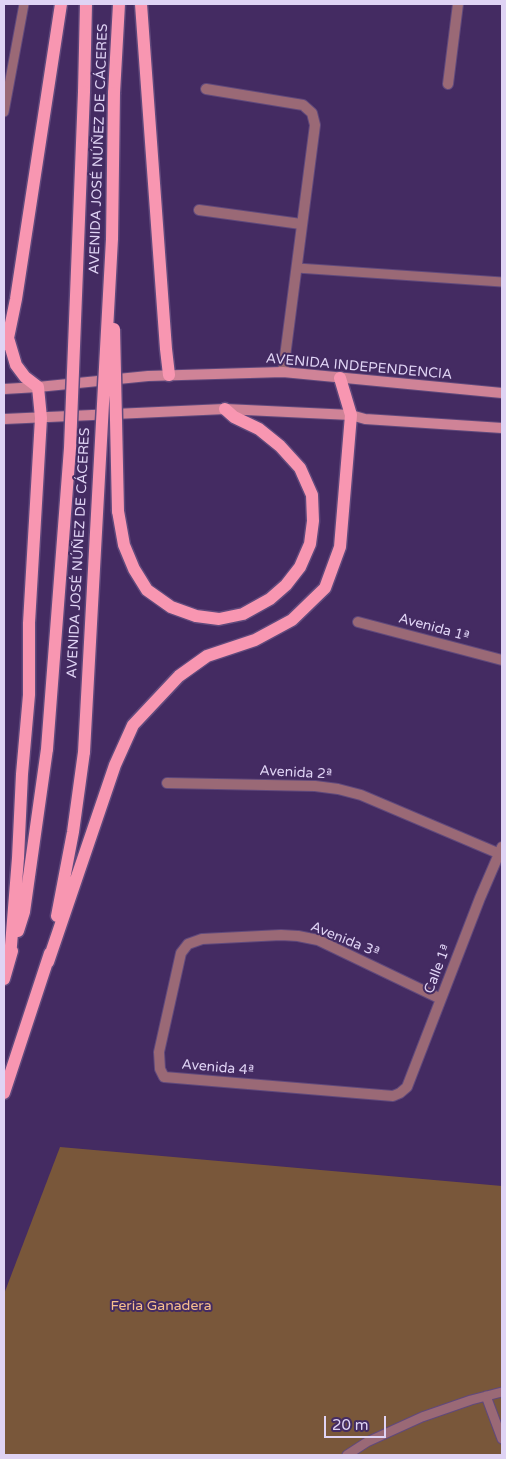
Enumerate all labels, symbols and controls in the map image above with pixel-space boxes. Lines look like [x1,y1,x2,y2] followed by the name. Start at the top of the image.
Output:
[86,23,112,275] street label: AVENIDA JOSÉ NÚÑEZ DE CÁCERES
[265,350,453,384] street label: AVENIDA INDEPENDENCIA
[64,427,94,679] street label: AVENIDA JOSÉ NÚÑEZ DE CÁCERES
[397,610,471,646] street label: Avenida 1ª
[259,763,333,783] street label: Avenida 2ª
[308,919,382,961] street label: Avenida 3ª
[421,942,455,996] street label: Calle 1ª
[181,1056,255,1080] street label: Avenida 4ª
[110,1298,212,1314] park label: Feria Ganadera
[326,1406,388,1438] scale bar
[332,1416,369,1434] text: 20 m

